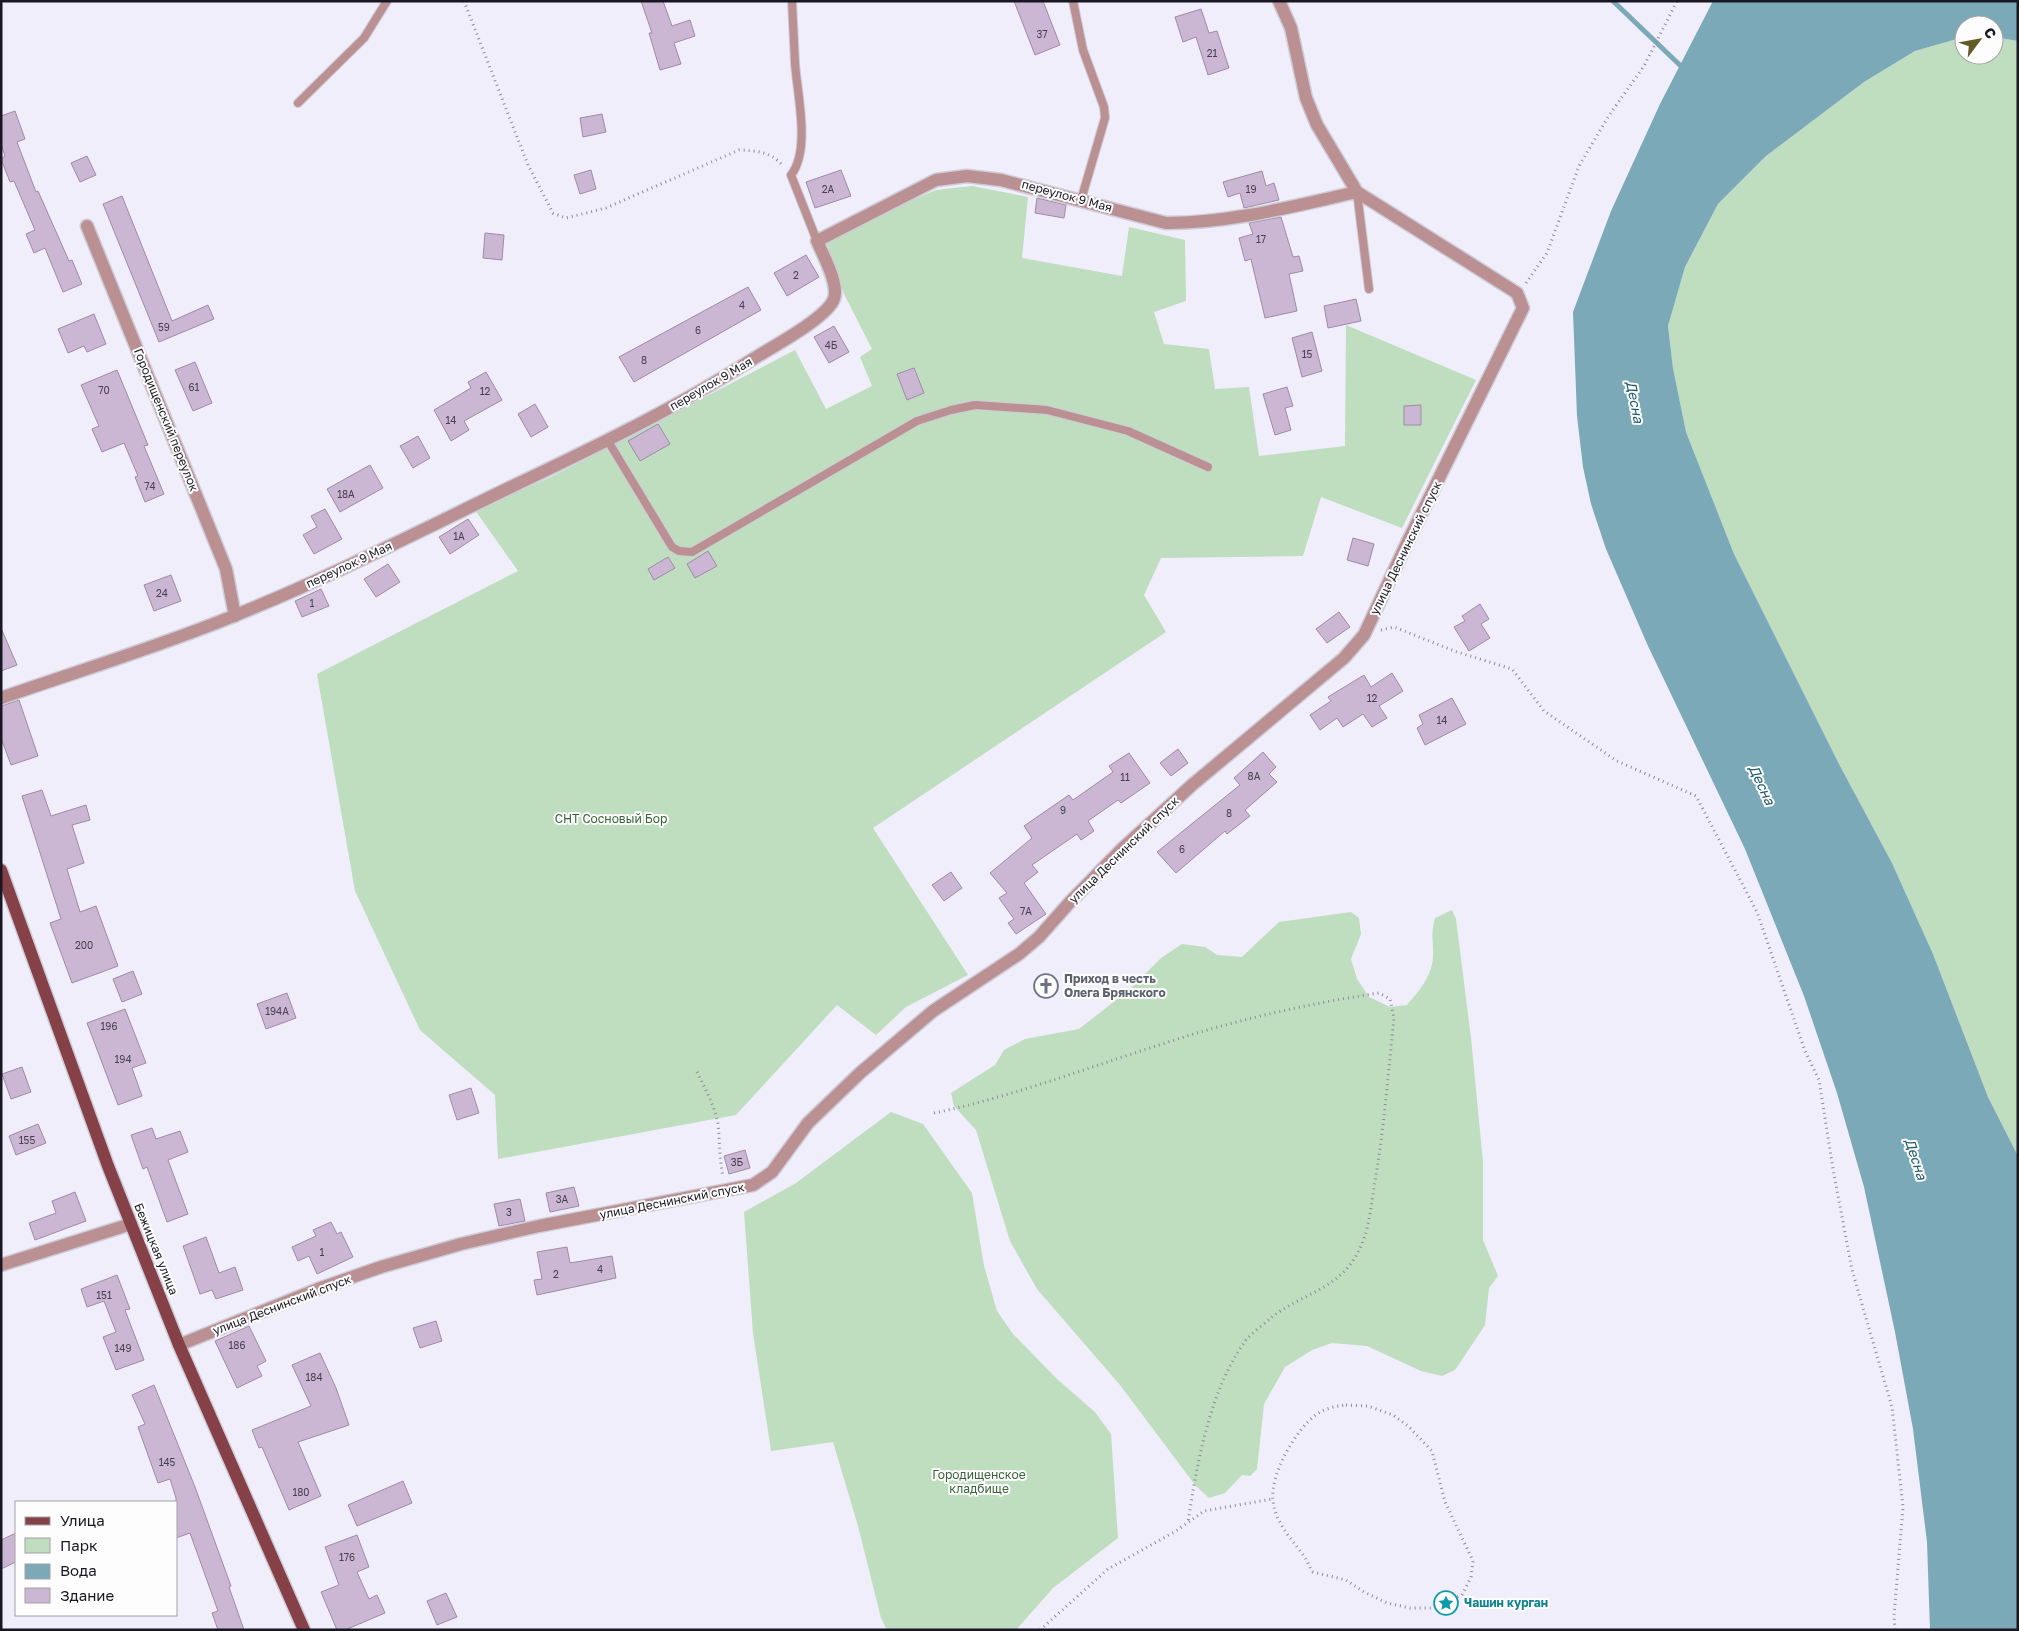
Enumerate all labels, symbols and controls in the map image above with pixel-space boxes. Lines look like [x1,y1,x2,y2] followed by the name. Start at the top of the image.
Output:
[1954,15,2004,65] north arrow
[1981,24,2000,42] text: С
[1036,28,1048,40] house number: 37
[1207,47,1217,59] house number: 21
[1020,176,1114,215] street label: переулок 9 Мая
[822,183,835,195] house number: 2А
[1246,183,1256,195] house number: 19
[1256,233,1266,245] house number: 17
[793,269,799,281] house number: 2
[739,299,745,311] house number: 4
[158,321,170,333] house number: 59
[695,324,701,336] house number: 6
[825,339,838,351] house number: 4Б
[131,346,202,494] street label: Городищенский переулок
[1302,348,1313,360] house number: 15
[641,354,647,366] house number: 8
[667,354,755,413] street label: переулок 9 Мая
[1623,379,1648,425] water label: Десна
[189,381,200,393] house number: 61
[98,384,110,396] house number: 70
[480,385,491,397] house number: 12
[446,414,456,426] house number: 14
[1367,478,1445,617] street label: улица Деснинский спуск
[144,480,156,492] house number: 74
[337,488,355,500] house number: 18А
[453,530,465,542] house number: 1А
[303,538,394,591] street label: переулок 9 Мая
[156,587,168,599] house number: 24
[310,597,315,609] house number: 1
[1367,692,1378,704] house number: 12
[1437,714,1447,726] house number: 14
[1745,761,1780,809] water label: Десна
[1248,770,1261,782] house number: 8А
[1120,771,1130,783] house number: 11
[1066,793,1182,906] street label: улица Деснинский спуск
[1060,804,1066,816] house number: 9
[1226,807,1232,819] house number: 8
[555,811,667,826] park label: СНТ Сосновый Бор
[1179,843,1185,855] house number: 6
[1020,905,1032,917] house number: 7А
[75,939,93,951] house number: 200
[1064,971,1166,1000] place label: Приход в честь Олега Брянского
[1033,973,1059,999] church icon: Приход в честь Олега Брянского
[265,1005,289,1017] house number: 194А
[101,1020,117,1032] house number: 196
[115,1053,132,1065] house number: 194
[19,1134,35,1146] house number: 155
[1902,1135,1931,1183] water label: Десна
[731,1156,744,1168] house number: 3Б
[598,1179,746,1222] street label: улица Деснинский спуск
[556,1193,569,1205] house number: 3А
[131,1201,182,1297] street label: Бежицкая улица
[506,1206,512,1218] house number: 3
[320,1246,325,1258] house number: 1
[597,1263,603,1275] house number: 4
[553,1268,559,1280] house number: 2
[211,1271,353,1338] street label: улица Деснинский спуск
[96,1289,112,1301] house number: 151
[229,1339,246,1351] house number: 186
[115,1342,132,1354] house number: 149
[305,1371,323,1383] house number: 184
[159,1456,176,1468] house number: 145
[932,1467,1026,1496] park label: Городищенское кладбище
[292,1486,310,1498] house number: 180
[15,1501,178,1616] legend
[60,1511,105,1529] text: Улица
[60,1536,98,1554] text: Парк
[339,1551,355,1563] house number: 176
[60,1561,97,1579] text: Вода
[60,1586,114,1604] text: Здание
[1433,1590,1459,1616] place icon: Чашин курган
[1464,1595,1548,1610] place label: Чашин курган

